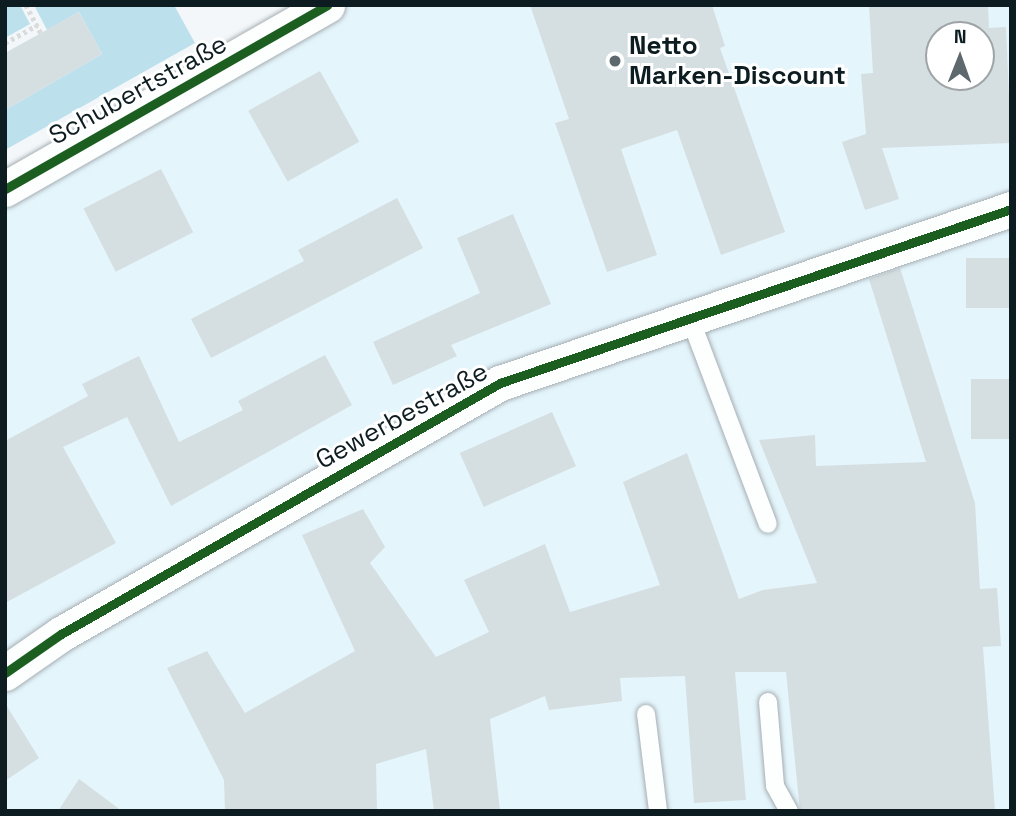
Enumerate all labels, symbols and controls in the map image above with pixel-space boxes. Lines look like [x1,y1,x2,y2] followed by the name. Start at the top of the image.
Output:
[925,21,995,91] north arrow
[954,24,967,49] text: N
[44,28,232,152] street label: Schubertstraße
[629,30,846,92] place label: Netto Marken-Discount
[607,53,623,69] marker: Netto Marken-Discount
[311,356,493,476] street label: Gewerbestraße

